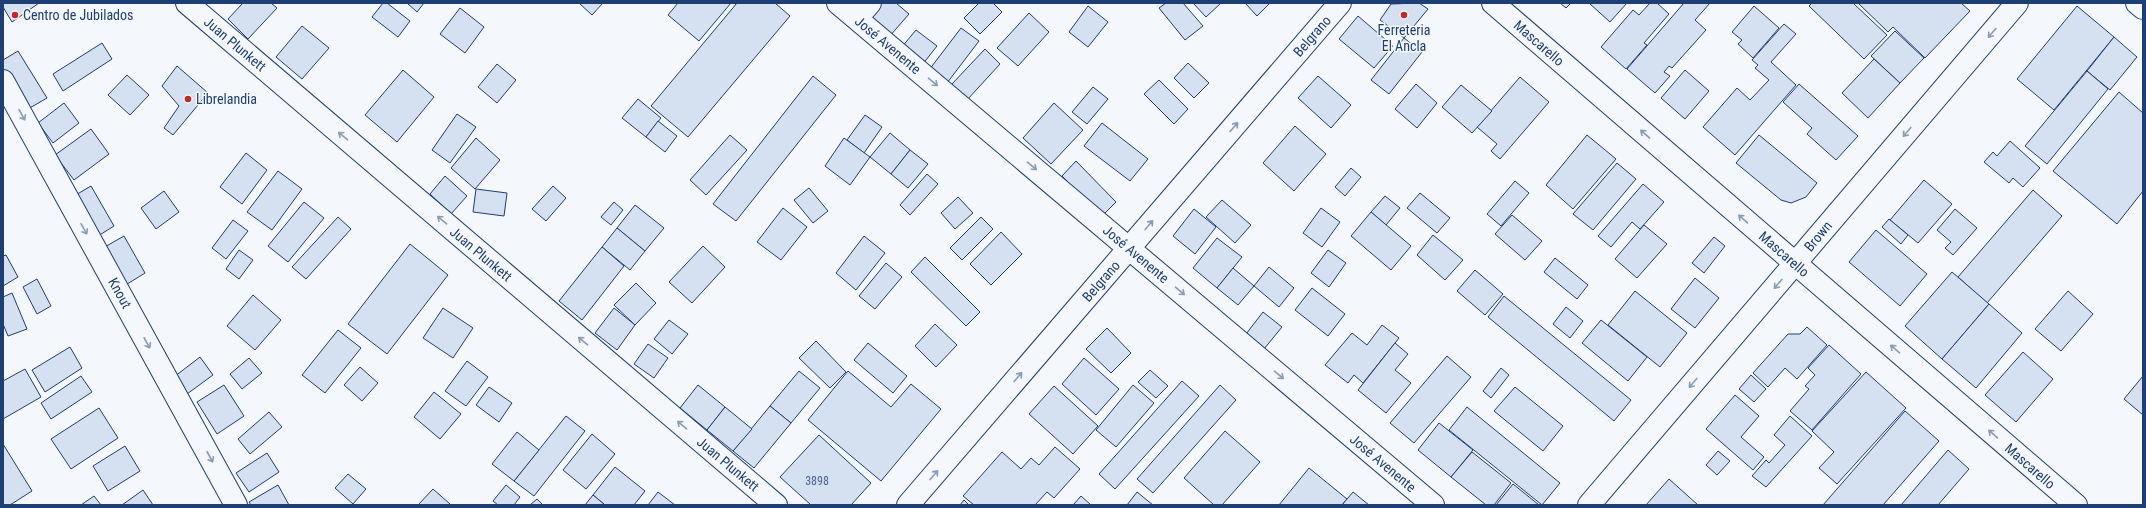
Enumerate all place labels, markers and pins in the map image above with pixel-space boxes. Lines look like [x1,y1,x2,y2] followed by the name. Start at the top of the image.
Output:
[23,7,133,23] place label: Centro de Jubilados
[10,10,20,20] marker: Centro de Jubilados
[1399,10,1409,20] marker: Ferreteria El Ancla
[1377,22,1431,54] place label: Ferreteria El Ancla
[196,91,257,107] place label: Librelandia
[183,94,193,104] marker: Librelandia

